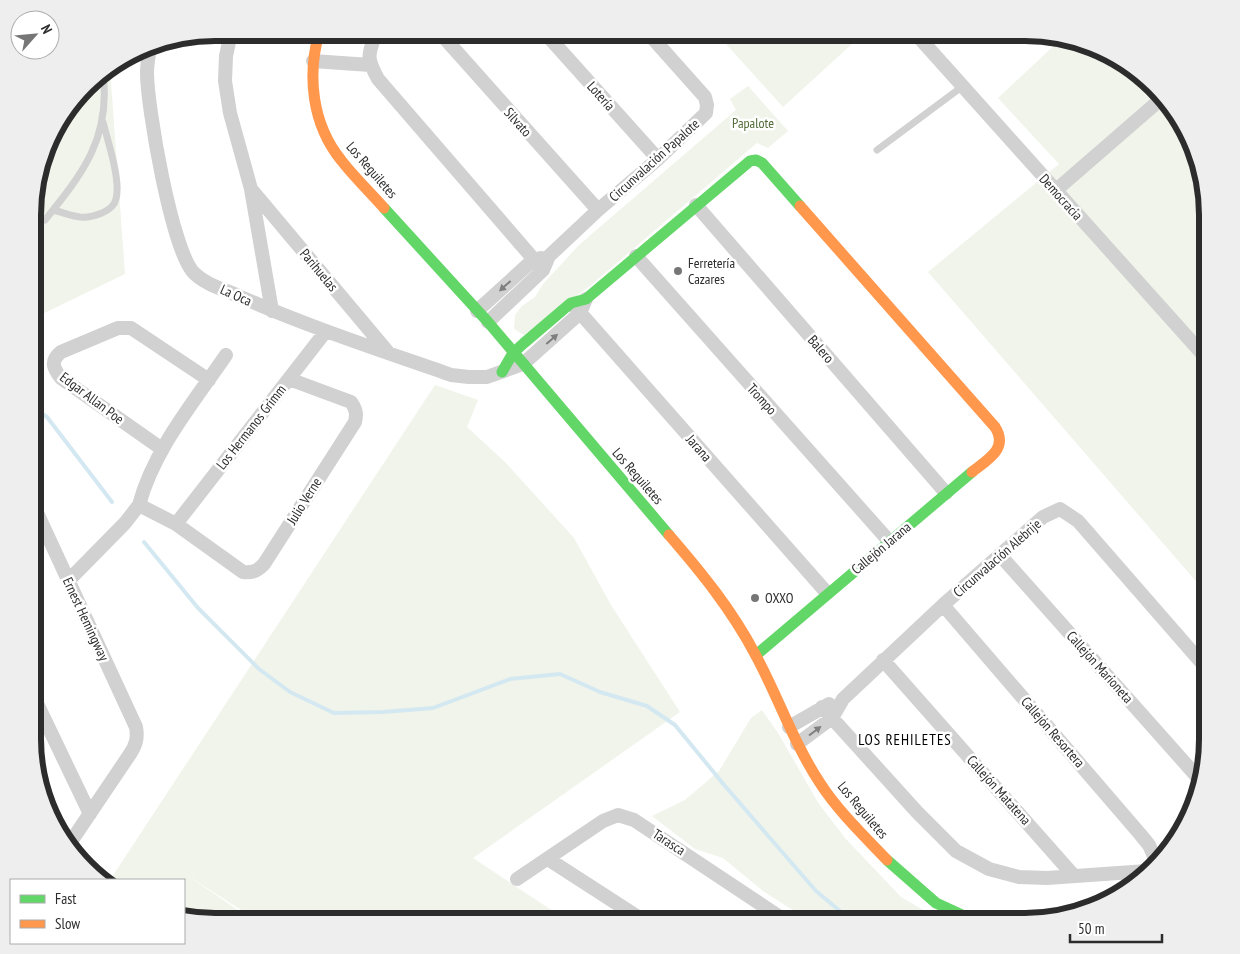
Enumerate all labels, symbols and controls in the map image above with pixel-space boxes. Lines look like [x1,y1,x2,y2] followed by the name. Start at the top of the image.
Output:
[10,10,60,60] north arrow
[37,22,56,37] text: N
[583,78,619,114] street label: Lotería
[500,104,536,140] street label: Silvato
[605,114,703,205] street label: Circunvalación Papalote
[732,114,774,132] park label: Papalote
[342,138,402,202] street label: Los Reguiletes
[1035,170,1087,224] street label: Democracia
[296,245,342,295] street label: Parihuelas
[688,254,735,288] place label: Ferretería Cazares
[672,265,684,277] marker: Ferretería Cazares
[218,280,254,310] street label: La Oca
[499,280,512,291] one-way arrow
[804,331,838,367] street label: Balero
[545,333,558,344] one-way arrow
[56,368,128,428] street label: Edgar Allan Poe
[743,380,781,418] street label: Trompo
[212,381,290,473] street label: Los Hermanos Grimm
[682,430,716,465] street label: Jarana
[608,444,668,508] street label: Los Reguiletes
[282,474,325,529] street label: Julio Verne
[949,515,1045,601] street label: Circunvalación Alebrije
[847,518,915,578] street label: Callejón Jarana
[59,574,114,664] street label: Ernest Hemingway
[765,589,794,607] place label: OXXO
[749,592,761,604] marker: OXXO
[1063,627,1137,707] street label: Callejón Marioneta
[1017,693,1089,771] street label: Callejón Resortera
[808,725,821,736] one-way arrow
[858,730,952,749] district label: LOS REHILETES
[963,751,1035,829] street label: Callejón Matatena
[834,778,892,843] street label: Los Reguiletes
[649,825,689,859] street label: Tarasca
[10,879,185,944] legend
[55,889,76,908] text: Fast
[1070,912,1162,944] scale bar
[55,914,80,933] text: Slow
[1078,919,1104,938] text: 50 m

